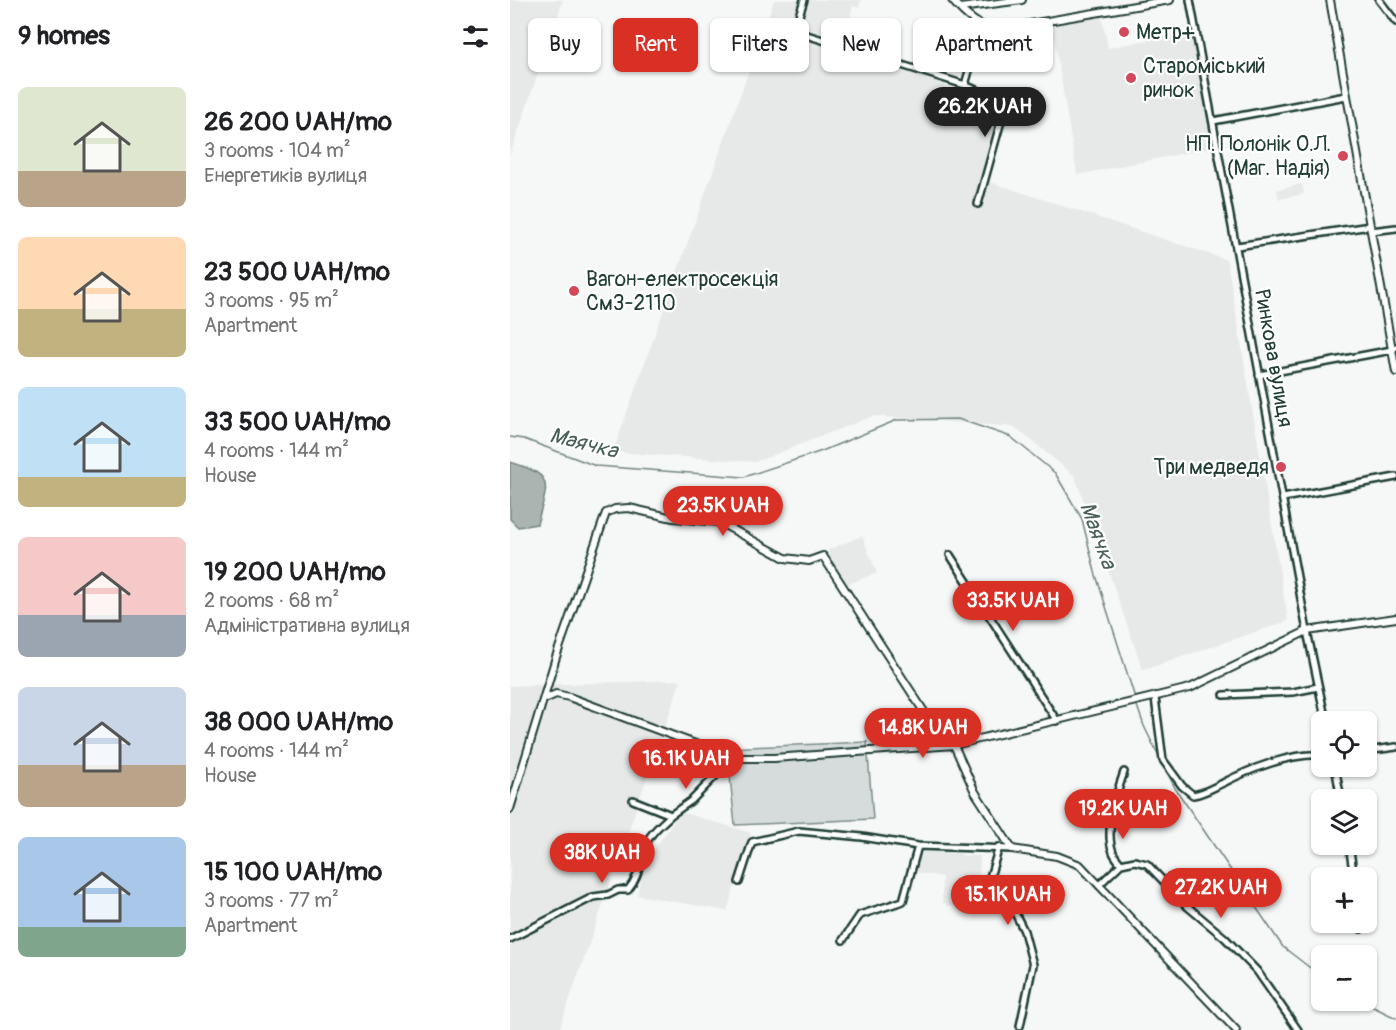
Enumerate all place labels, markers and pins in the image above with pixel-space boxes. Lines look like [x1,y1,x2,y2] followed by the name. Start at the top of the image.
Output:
[1136,19,1195,46] place label: Метр+
[1117,25,1131,39] marker: Метр+
[1143,53,1266,104] place label: Староміський ринок
[1124,71,1138,85] marker: Староміський ринок
[916,87,1054,138] pin: 26.2K UAH
[1185,131,1331,182] place label: НП. Полонік О.Л. (Маг. Надія)
[1336,149,1350,163] marker: НП. Полонік О.Л. (Маг. Надія)
[586,266,778,317] place label: Вагон-електросекція См3-2110
[567,284,581,298] marker: Вагон-електросекція См3-2110
[1154,454,1269,481] place label: Три медведя
[1274,460,1288,474] marker: Три медведя
[654,486,792,537] pin: 23.5K UAH
[944,581,1082,632] pin: 33.5K UAH
[854,708,992,759] pin: 14.8K UAH
[617,739,755,790] pin: 16.1K UAH
[1054,789,1192,840] pin: 19.2K UAH
[547,833,657,884] pin: 38K UAH
[1152,868,1290,919] pin: 27.2K UAH
[939,875,1077,926] pin: 15.1K UAH

